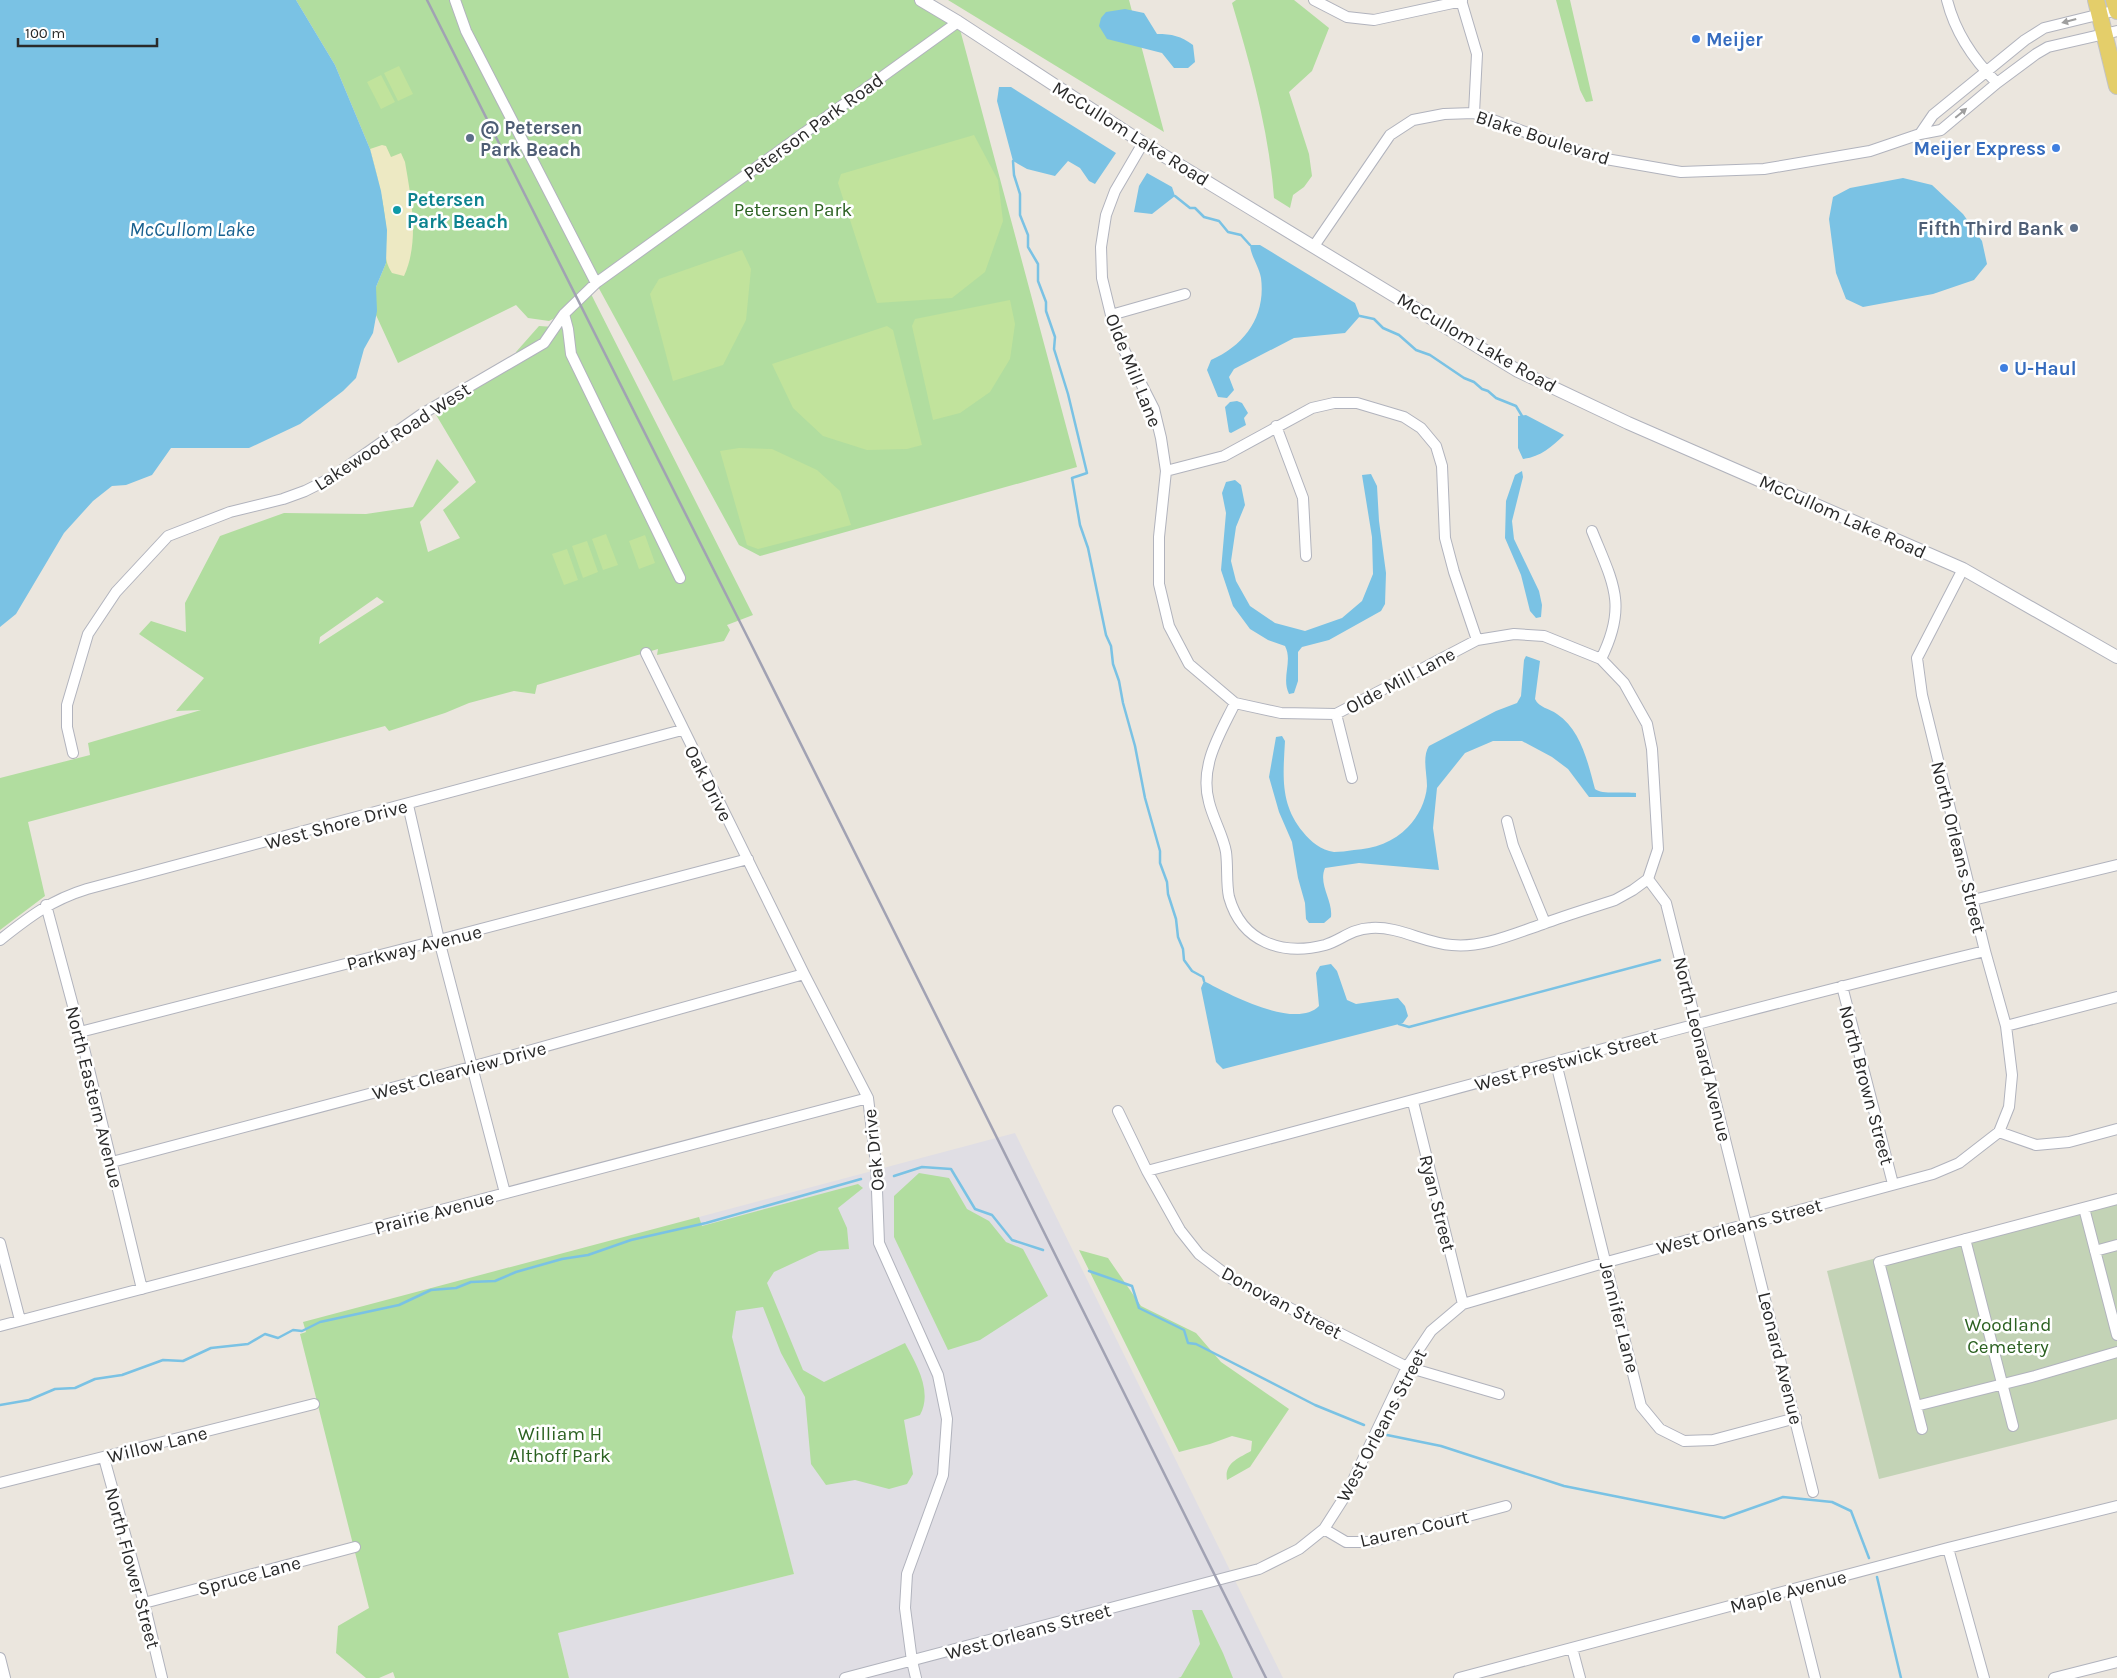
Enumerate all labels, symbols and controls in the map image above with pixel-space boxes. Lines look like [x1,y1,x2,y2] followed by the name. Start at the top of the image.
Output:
[18,15,156,47] scale bar
[2062,17,2077,25] one-way arrow
[25,24,65,42] text: 100 m
[1706,29,1763,51] place label: Meijer
[1690,33,1702,45] marker: Meijer
[739,69,888,185] street label: Peterson Park Road
[1048,77,1213,191] street label: McCullom Lake Road
[1473,106,1612,170] street label: Blake Boulevard
[1954,108,1967,119] one-way arrow
[480,117,582,161] place label: @ Petersen Park Beach
[464,132,476,144] marker: @ Petersen Park Beach
[1914,138,2046,160] place label: Meijer Express
[2050,142,2062,154] marker: Meijer Express
[407,189,508,233] place label: Petersen Park Beach
[734,199,852,221] park label: Petersen Park
[391,204,403,216] marker: Petersen Park Beach
[129,218,255,241] water label: McCullom Lake
[1918,218,2064,240] place label: Fifth Third Bank
[2068,222,2080,234] marker: Fifth Third Bank
[1393,288,1560,397] street label: McCullom Lake Road
[1100,310,1166,430] street label: Olde Mill Lane
[2014,358,2076,380] place label: U-Haul
[1998,362,2010,374] marker: U-Haul
[310,378,475,496] street label: Lakewood Road West
[1756,470,1929,564] street label: McCullom Lake Road
[1342,643,1459,719] street label: Olde Mill Lane
[680,742,737,825] street label: Oak Drive
[1926,759,1990,935] street label: North Orleans Street
[263,795,410,855] street label: West Shore Drive
[344,921,484,975] street label: Parkway Avenue
[1668,955,1736,1144] street label: North Leonard Avenue
[1834,1003,1898,1167] street label: North Brown Street
[61,1004,127,1191] street label: North Eastern Avenue
[1472,1026,1660,1096] street label: West Prestwick Street
[370,1037,549,1105] street label: West Clearview Drive
[859,1108,889,1192] street label: Oak Drive
[1414,1153,1460,1254] street label: Ryan Street
[372,1186,496,1239] street label: Prairie Avenue
[1654,1194,1824,1260] street label: West Orleans Street
[1595,1259,1644,1375] street label: Jennifer Lane
[1218,1262,1345,1344] street label: Donovan Street
[1753,1290,1807,1427] street label: Leonard Avenue
[1965,1314,2051,1358] park label: Woodland Cemetery
[1332,1345,1432,1506] street label: West Orleans Street
[105,1422,210,1468] street label: Willow Lane
[509,1423,611,1467] park label: William H Althoff Park
[100,1485,164,1651] street label: North Flower Street
[1358,1506,1471,1552] street label: Lauren Court
[195,1552,303,1600] street label: Spruce Lane
[1728,1566,1849,1618] street label: Maple Avenue
[943,1599,1113,1665] street label: West Orleans Street

